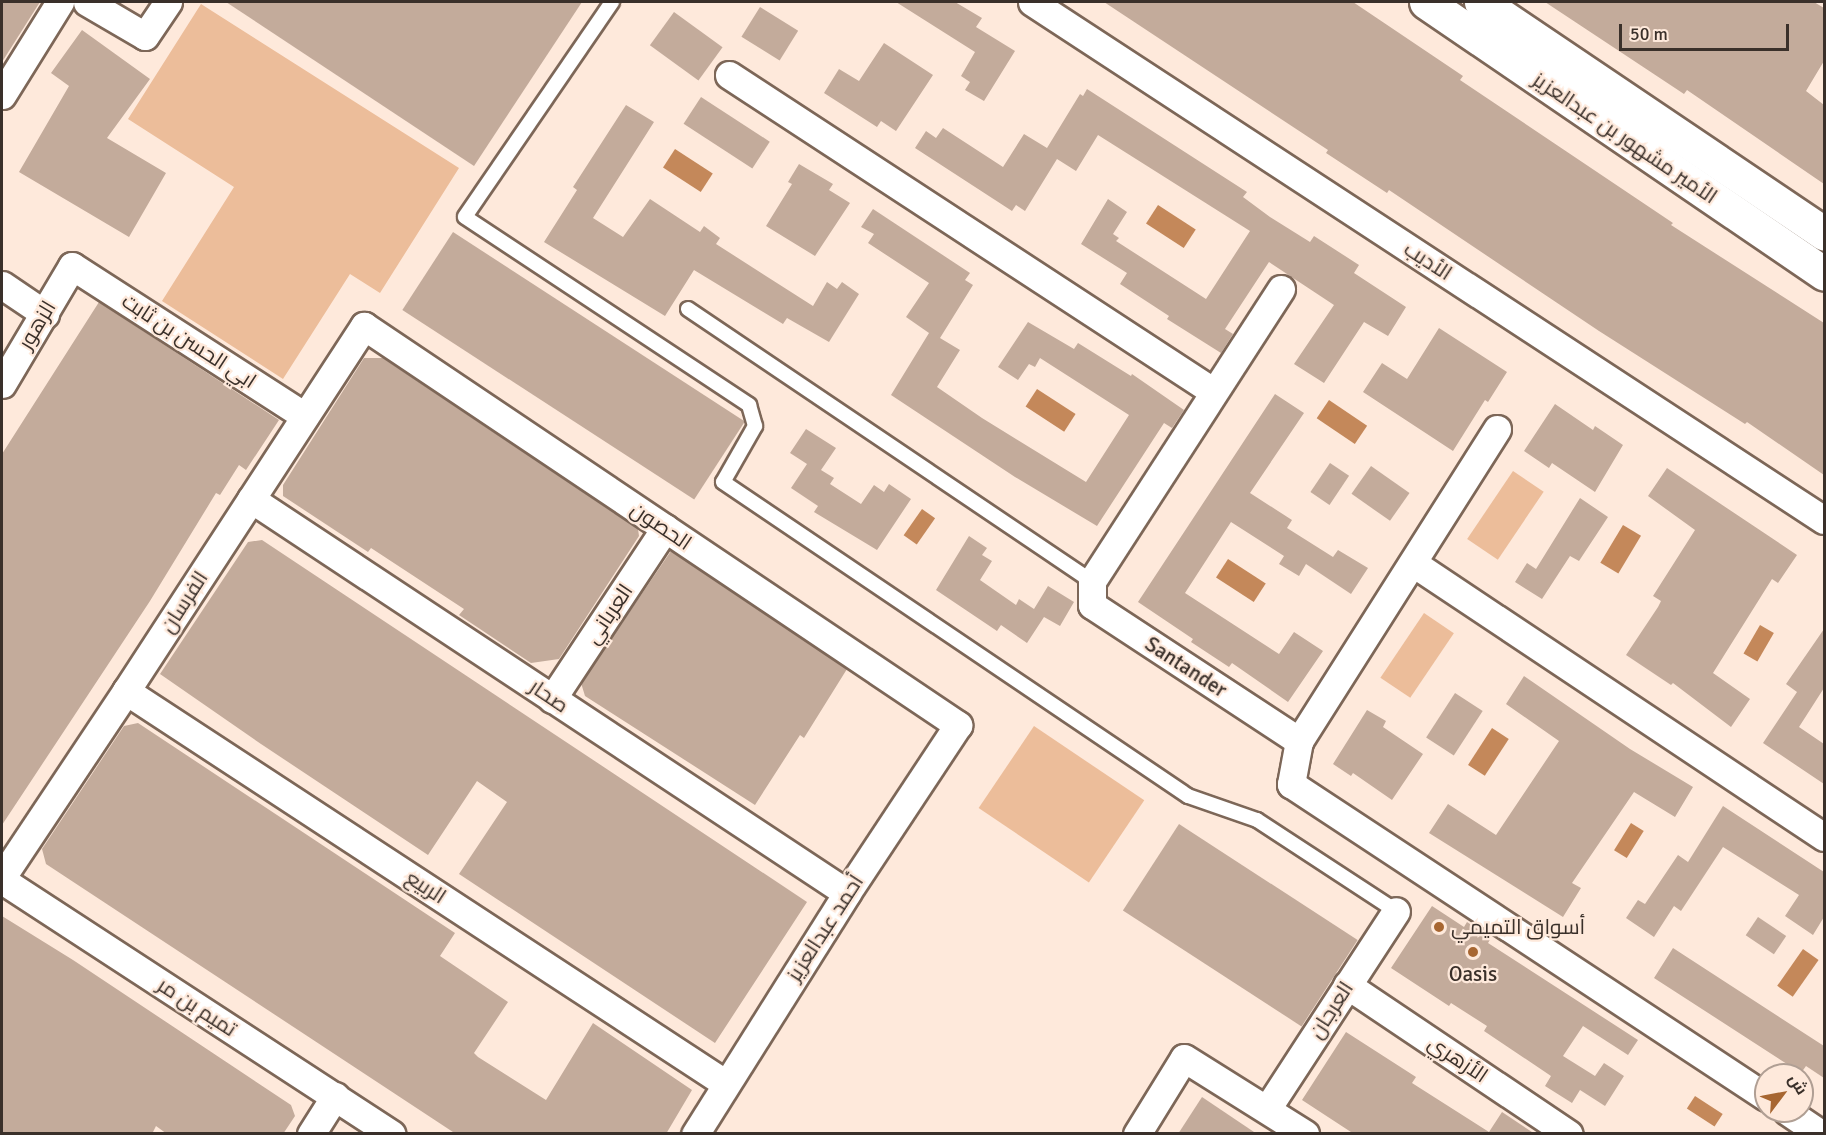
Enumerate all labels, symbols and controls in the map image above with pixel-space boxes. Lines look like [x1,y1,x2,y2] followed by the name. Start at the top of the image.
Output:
[1622,12,1792,50] scale bar
[1630,23,1668,45] text: 50 m
[1528,67,1722,209] street label: الأمير مشهور بن عبدالعزيز
[1399,236,1457,286] street label: الأديب
[117,288,261,394] street label: ابي الحسن بن ثابت
[13,296,61,354] street label: الزهور
[626,497,696,555] street label: الحصون
[155,566,213,638] street label: الفرسان
[580,579,638,649] street label: العرباني
[1140,631,1232,703] street label: Santander
[525,674,573,718] street label: صحار
[401,865,451,909] street label: الربيع
[781,870,869,986] street label: أحمد عبدالعزيز
[1451,914,1585,940] place label: أسواق التميمي
[1432,920,1446,934] marker: أسواق التميمي
[1466,945,1480,959] marker: Oasis
[1449,961,1497,987] place label: Oasis
[153,972,241,1042] street label: تميم بن مر
[1303,977,1359,1043] street label: العرجان
[1423,1030,1493,1088] street label: الأزهري
[1754,1063,1814,1123] north arrow
[1784,1071,1811,1099] text: ش

